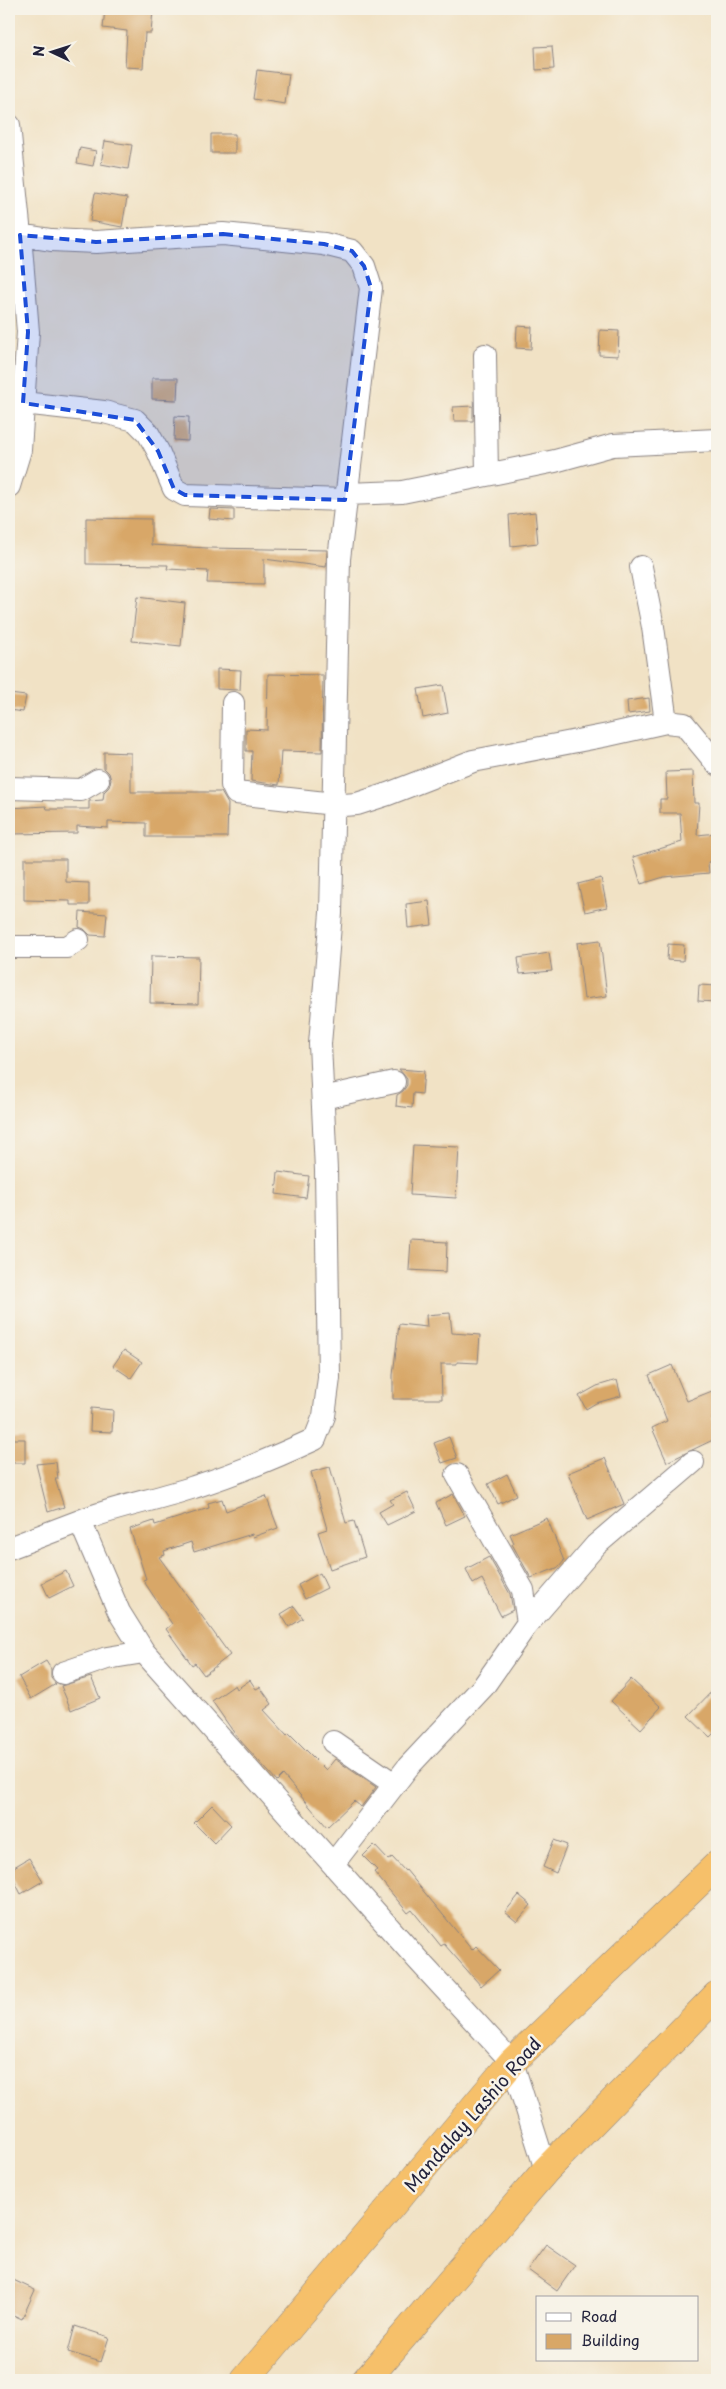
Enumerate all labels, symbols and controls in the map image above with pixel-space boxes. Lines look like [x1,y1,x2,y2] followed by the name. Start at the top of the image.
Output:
[28,28,78,78] north arrow
[28,45,49,57] text: N
[397,2031,547,2197] street label: Mandalay Lashio Road
[536,2296,698,2362] legend
[581,2304,617,2327] text: Road
[581,2328,640,2351] text: Building

